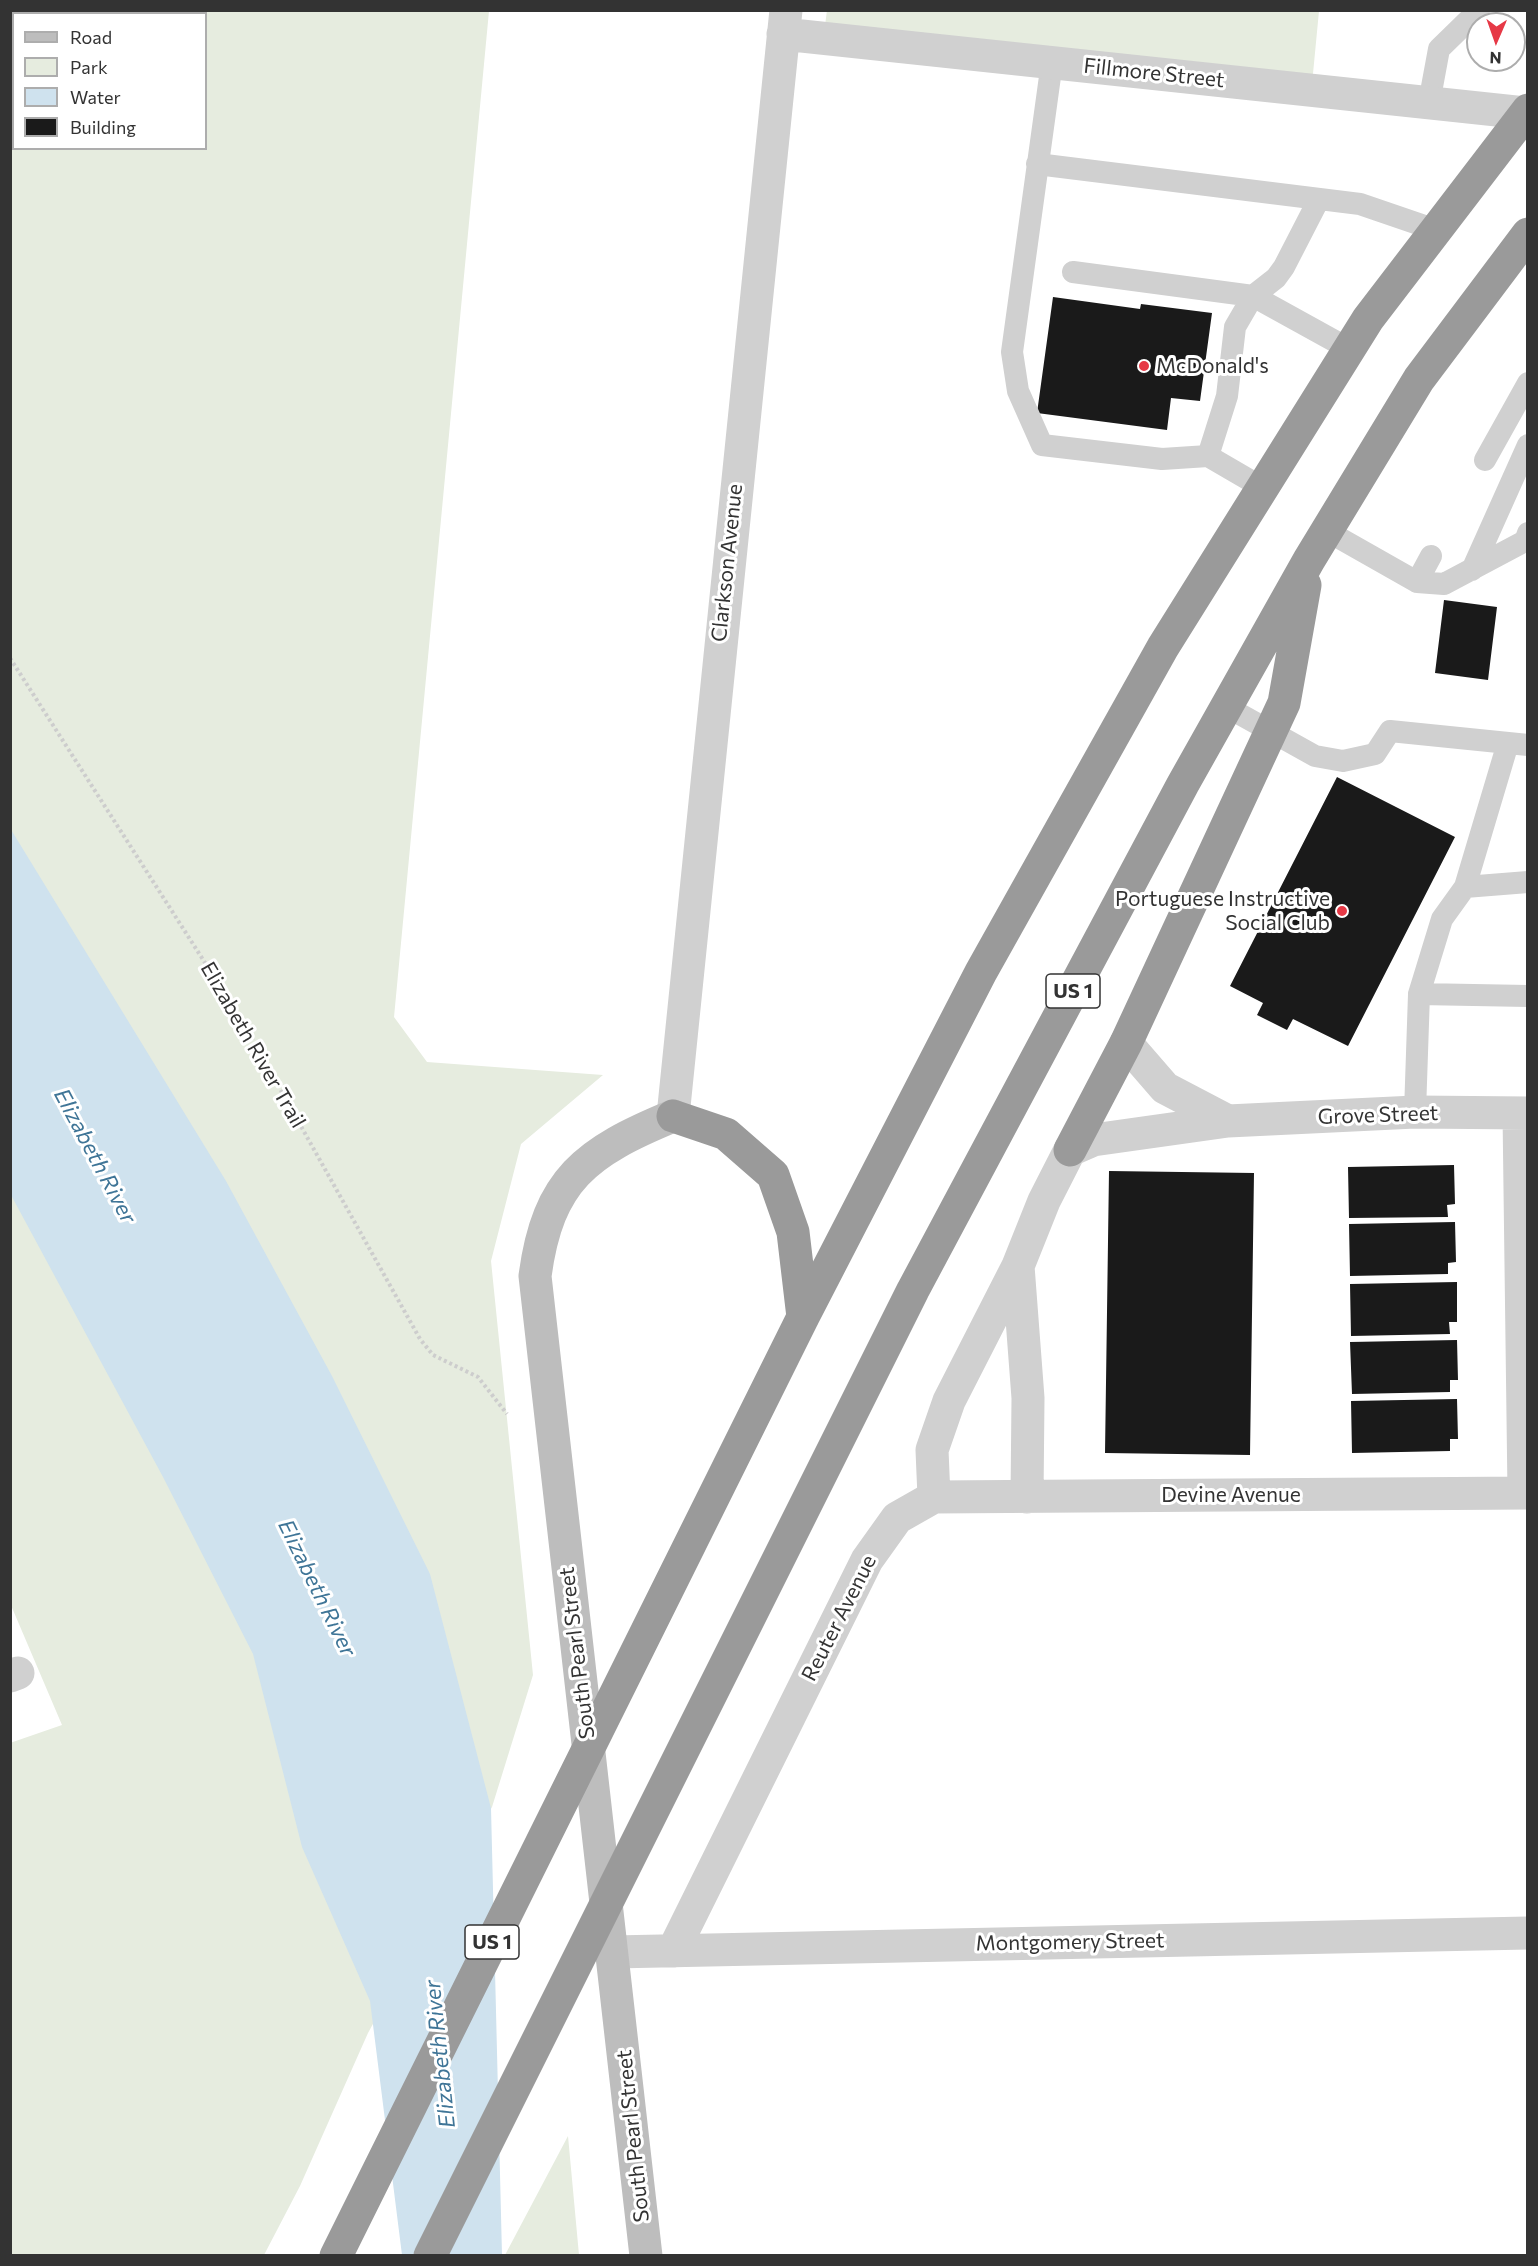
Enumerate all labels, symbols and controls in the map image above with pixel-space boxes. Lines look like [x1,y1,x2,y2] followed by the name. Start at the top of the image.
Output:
[12,12,207,150] legend
[1466,12,1526,72] north arrow
[70,26,112,48] text: Road
[1489,49,1502,68] text: N
[1082,53,1226,93] street label: Fillmore Street
[70,56,108,78] text: Park
[70,86,121,108] text: Water
[70,116,136,138] text: Building
[1156,353,1269,379] place label: McDonald's
[1137,359,1151,373] marker: McDonald's
[706,483,748,643] street label: Clarkson Avenue
[1115,886,1330,936] place label: Portuguese Instructive Social Club
[1335,904,1349,918] marker: Portuguese Instructive Social Club
[195,957,311,1133] street label: Elizabeth River Trail
[1046,974,1100,1008] road number: US 1
[48,1084,142,1228] water label: Elizabeth River
[1317,1100,1439,1130] street label: Grove Street
[1161,1482,1301,1508] street label: Devine Avenue
[273,1515,361,1661] water label: Elizabeth River
[796,1551,882,1685] street label: Reuter Avenue
[554,1565,600,1741] street label: South Pearl Street
[465,1925,519,1959] road number: US 1
[975,1928,1165,1956] street label: Montgomery Street
[419,1979,461,2129] water label: Elizabeth River
[611,2049,655,2223] street label: South Pearl Street

